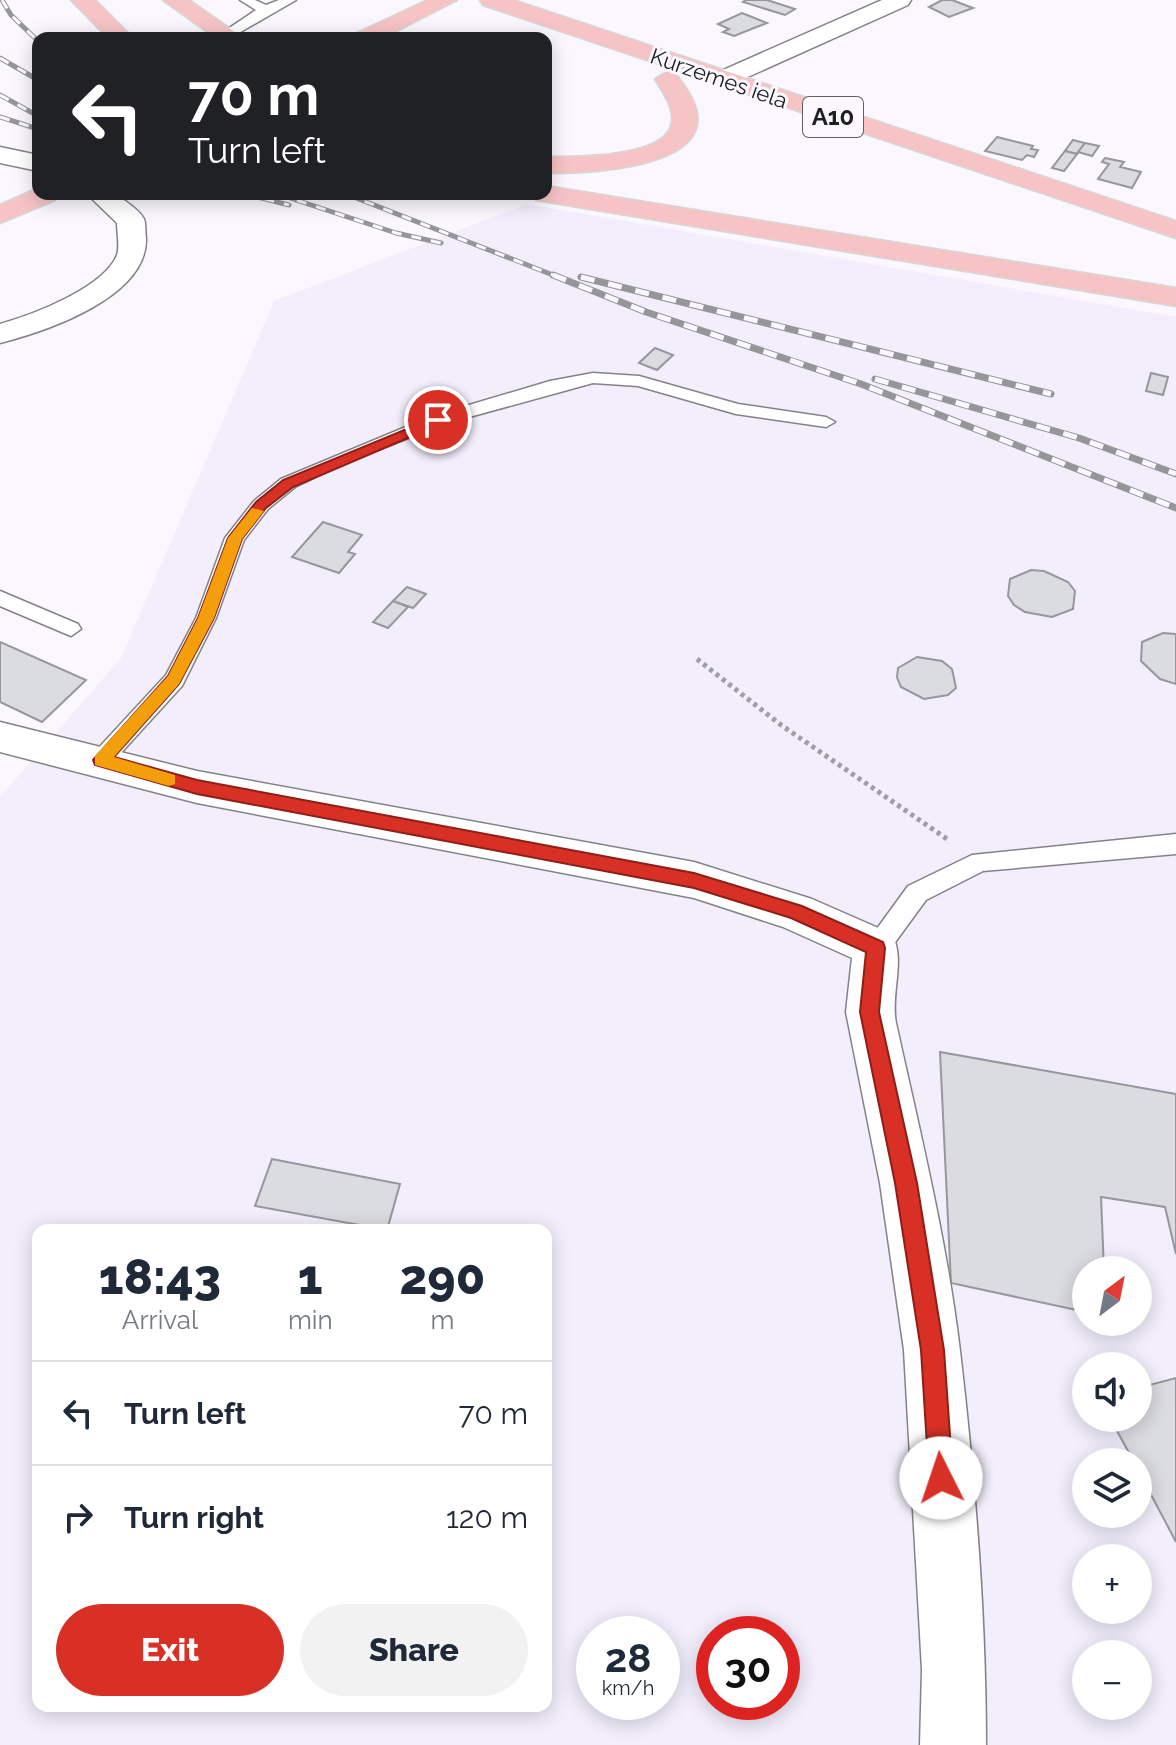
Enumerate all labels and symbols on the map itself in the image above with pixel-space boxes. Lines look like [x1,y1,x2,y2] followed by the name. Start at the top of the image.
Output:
[647,42,791,114] street label: Kurzemes iela
[803,97,863,137] road number: A10
[404,386,472,454] pin
[1072,1256,1152,1336] north arrow
[899,1436,983,1520] position arrow
[696,1616,800,1720] speed limit sign: 30

